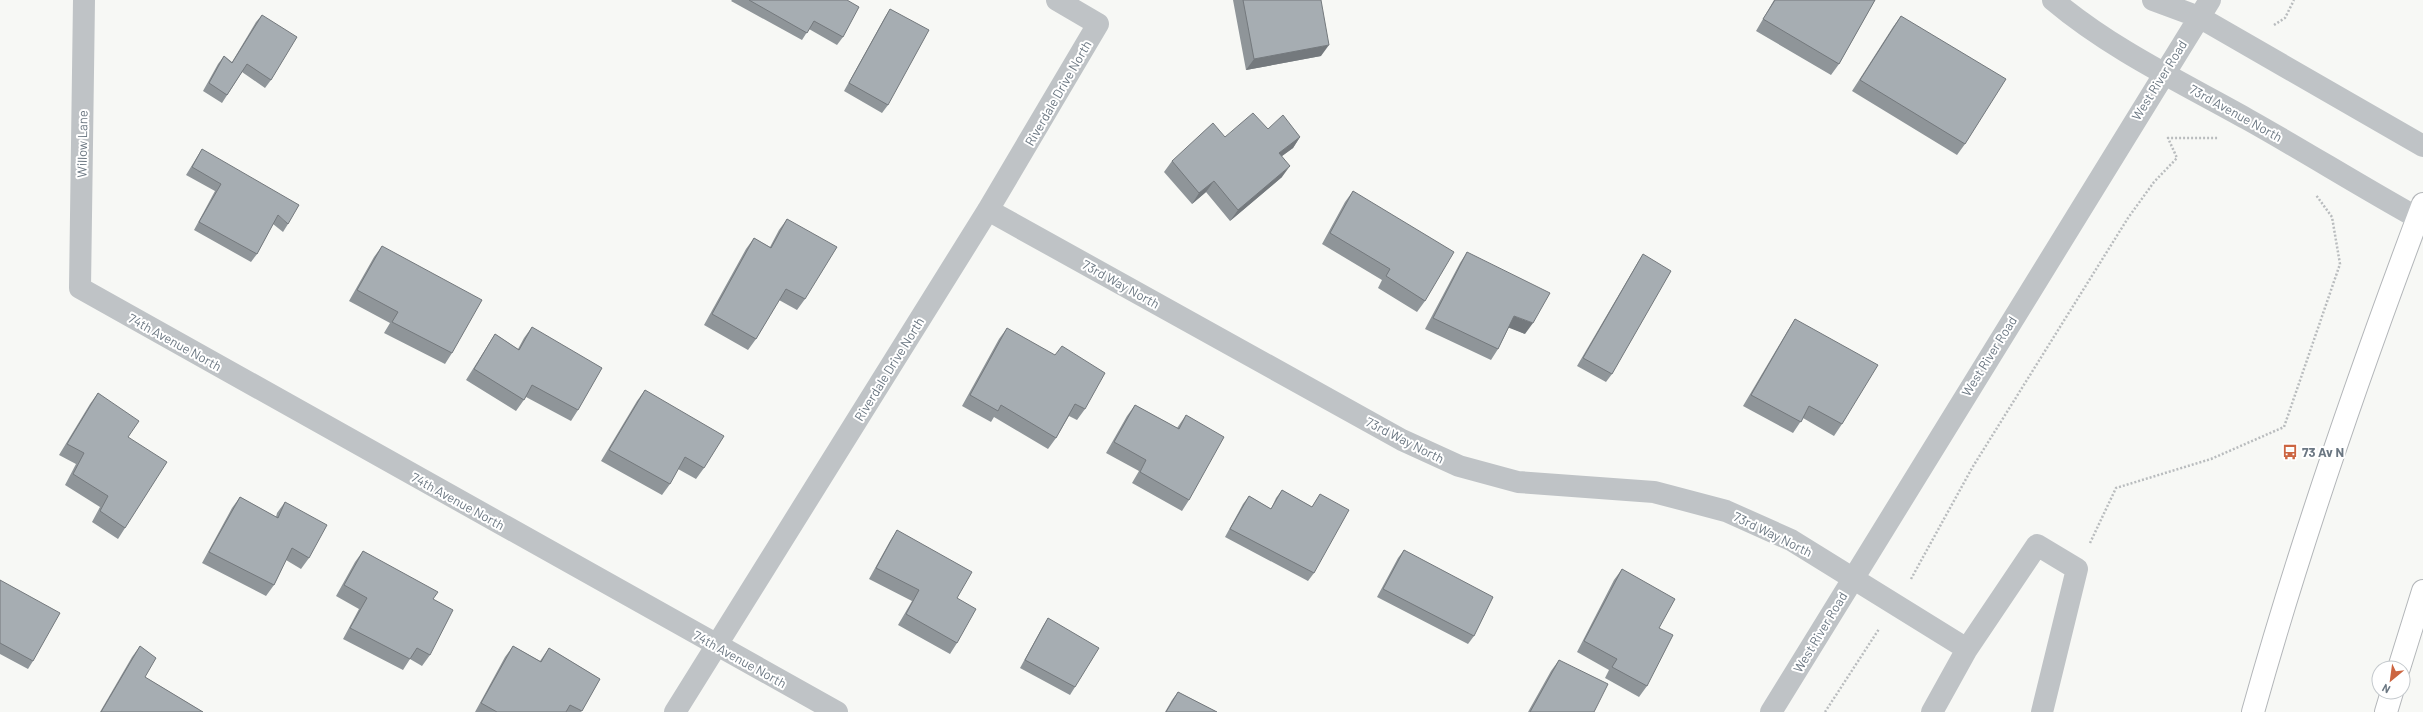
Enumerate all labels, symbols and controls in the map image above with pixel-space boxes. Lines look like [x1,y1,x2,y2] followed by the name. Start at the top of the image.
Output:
[1021,37,1095,149] street label: Riverdale Drive North
[2128,37,2190,123] street label: West River Road
[2187,81,2285,145] street label: 73rd Avenue North
[73,110,91,178] street label: Willow Lane
[1080,256,1162,312] street label: 73rd Way North
[126,310,224,374] street label: 74th Avenue North
[1958,313,2020,399] street label: West River Road
[851,314,927,424] street label: Riverdale Drive North
[1363,413,1447,467] street label: 73rd Way North
[2281,443,2299,461] bus stop icon: 73 Av N
[2302,444,2344,460] place label: 73 Av N
[409,469,507,533] street label: 74th Avenue North
[1731,508,1815,560] street label: 73rd Way North
[1790,589,1850,675] street label: West River Road
[691,627,789,691] street label: 74th Avenue North
[2371,660,2411,700] north arrow
[2380,682,2392,697] text: N

